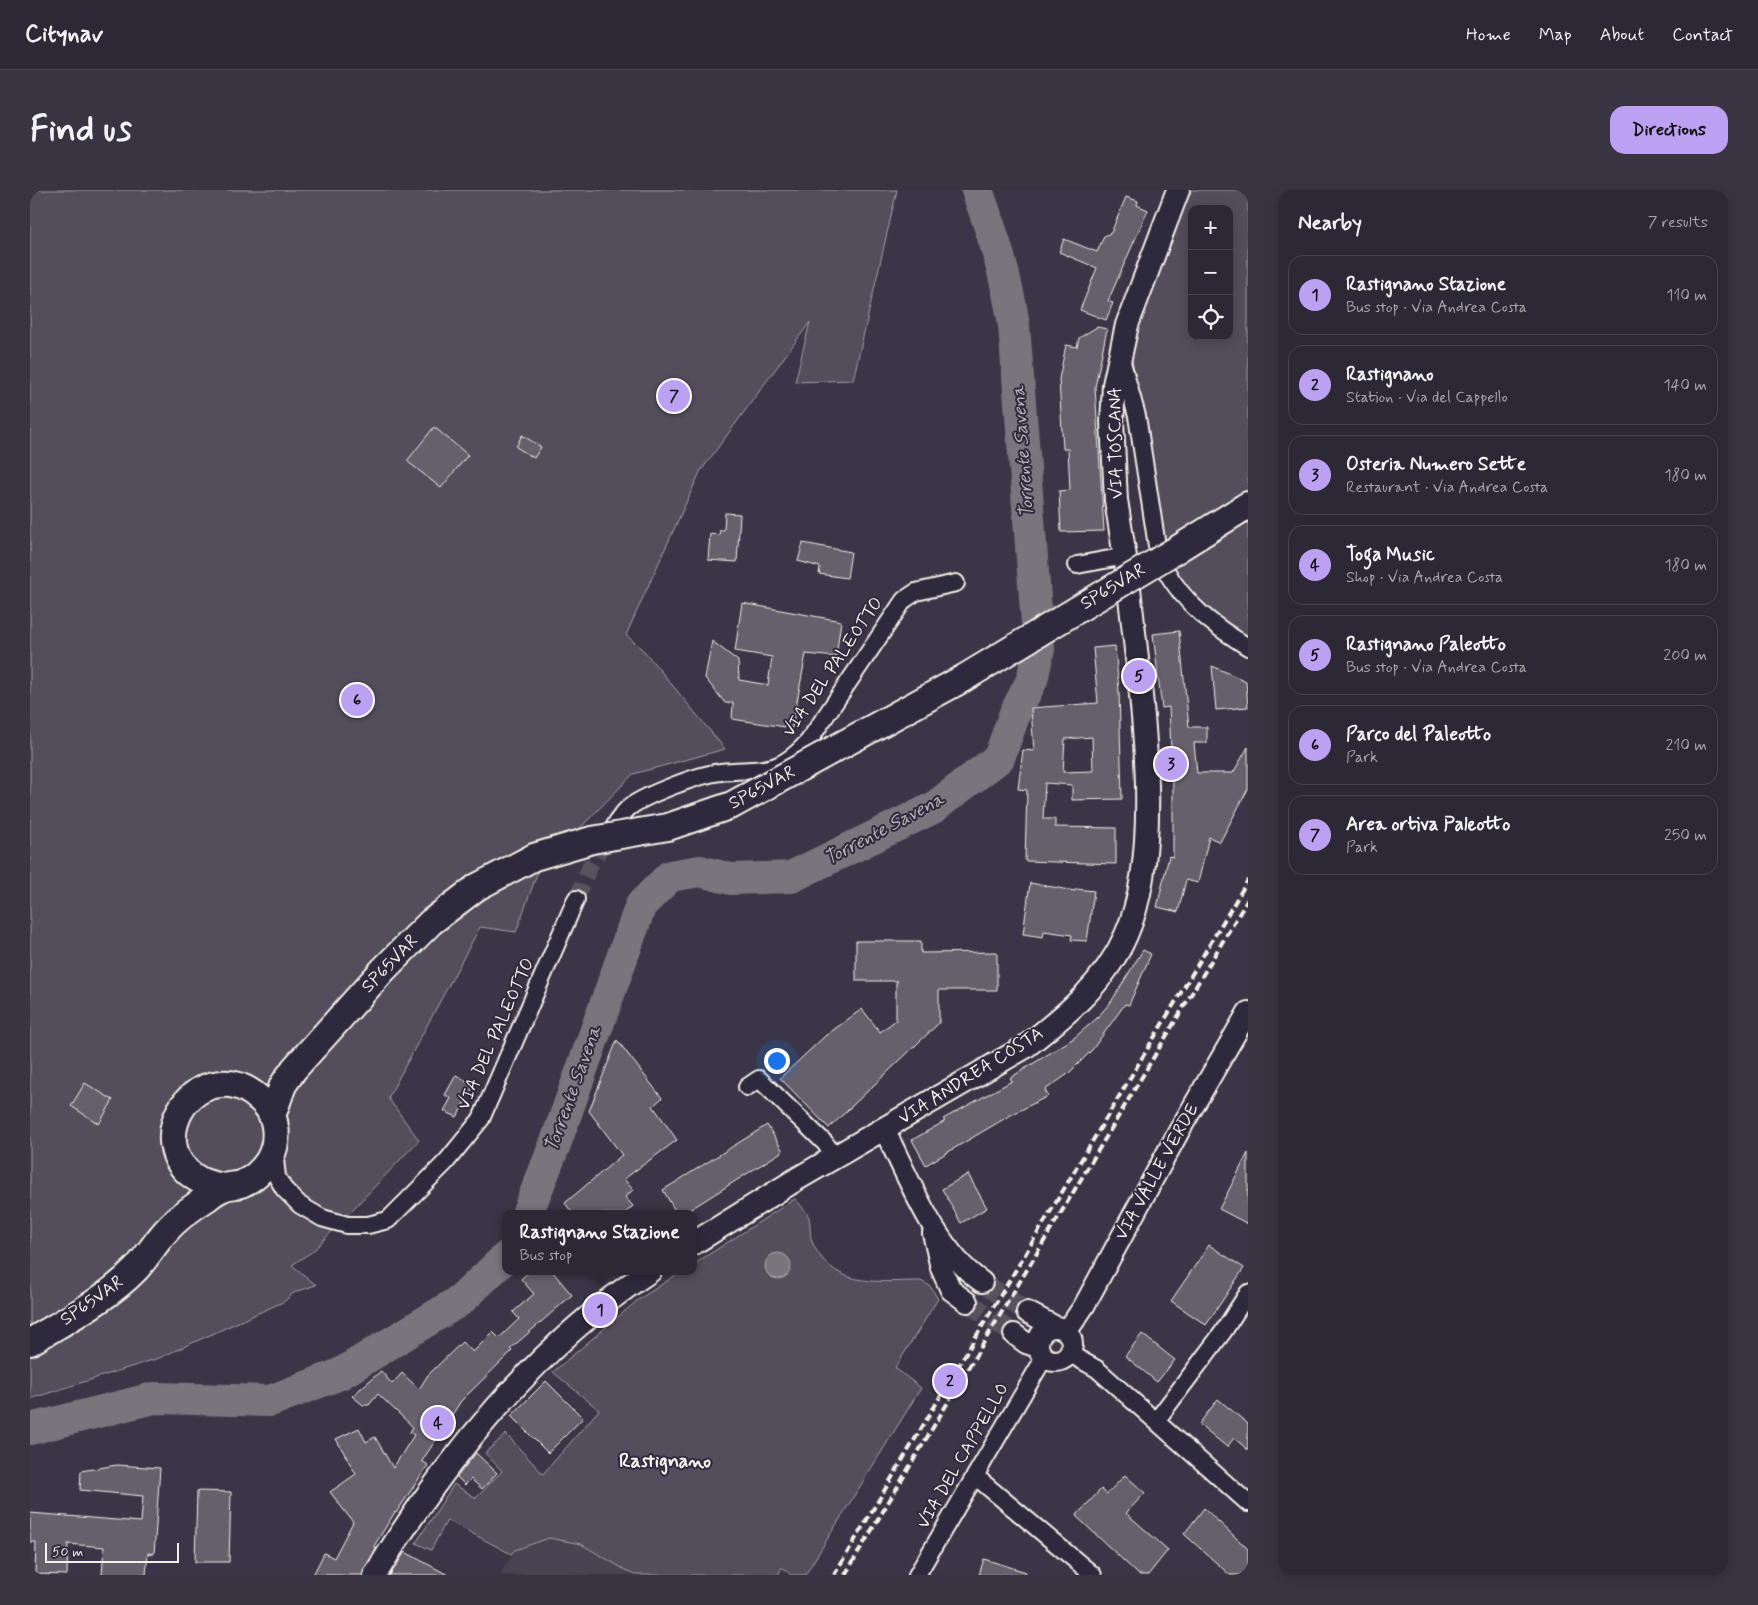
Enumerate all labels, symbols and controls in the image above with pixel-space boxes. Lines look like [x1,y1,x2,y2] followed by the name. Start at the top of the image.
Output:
[25,19,103,50] text: Citynav
[1466,23,1511,47] text: Home
[1539,23,1572,47] text: Map
[1600,23,1644,47] text: About
[1672,23,1733,47] text: Contact
[1610,106,1728,154] button: Directions
[30,107,132,153] text: Find us
[1188,205,1233,340] map controls
[1188,205,1233,250] button: +
[1298,209,1362,237] text: Nearby
[1648,212,1708,233] text: 7 results
[1188,250,1233,295] button: −
[1346,272,1506,297] text: Rastignano Stazione
[1311,285,1319,306] text: 1
[1666,285,1707,306] text: 110 m
[1188,295,1233,340] button: locate
[1346,297,1527,318] text: Bus stop · Via Andrea Costa
[1346,362,1434,387] text: Rastignano
[1311,375,1319,396] text: 2
[1663,375,1707,396] text: 140 m
[658,377,690,415] pin: 7
[1006,385,1040,519] water label: Torrente Savena
[1103,387,1129,499] street label: VIA TOSCANA
[1346,387,1508,408] text: Station · Via del Cappello
[1346,452,1526,477] text: Osteria Numero Sette
[1311,465,1319,486] text: 3
[1664,465,1707,486] text: 180 m
[1346,477,1548,498] text: Restaurant · Via Andrea Costa
[1346,542,1435,567] text: Toga Music
[1310,555,1320,576] text: 4
[1664,555,1707,576] text: 180 m
[1076,558,1150,616] street label: SP65VAR
[1346,567,1503,588] text: Shop · Via Andrea Costa
[777,592,889,742] street label: VIA DEL PALEOTTO
[1346,632,1506,657] text: Rastignano Paleotto
[1310,645,1320,666] text: 5
[1663,645,1707,666] text: 200 m
[1123,657,1155,695] pin: 5
[1346,657,1527,678] text: Bus stop · Via Andrea Costa
[341,681,373,719] pin: 6
[1346,722,1491,747] text: Parco del Paleotto
[1311,735,1319,756] text: 6
[1666,735,1707,756] text: 210 m
[1155,745,1187,783] pin: 3
[1346,747,1378,768] text: Park
[725,760,799,816] street label: SP65VAR
[820,787,949,871] water label: Torrente Savena
[1346,812,1510,837] text: Area ortiva Paleotto
[1310,825,1320,846] text: 7
[1664,825,1707,846] text: 250 m
[1346,837,1378,858] text: Park
[356,930,424,998] street label: SP65VAR
[452,954,540,1114] street label: VIA DEL PALEOTTO
[539,1022,608,1155] water label: Torrente Savena
[894,1022,1048,1130] street label: VIA ANDREA COSTA
[764,1048,790,1074] your location
[1109,1099,1205,1245] street label: VIA VALLE VERDE
[502,1210,697,1275] popup
[520,1220,679,1245] text: Rastignano Stazione
[520,1245,572,1266] text: Bus stop
[56,1270,128,1332] street label: SP65VAR
[584,1291,616,1329] pin: 1
[934,1362,966,1400] pin: 2
[911,1379,1015,1533] street label: VIA DEL CAPPELLO
[422,1404,454,1442] pin: 4
[619,1448,711,1475] district label: Rastignano
[45,1540,179,1563] scale bar
[52,1543,83,1561] text: 50 m

